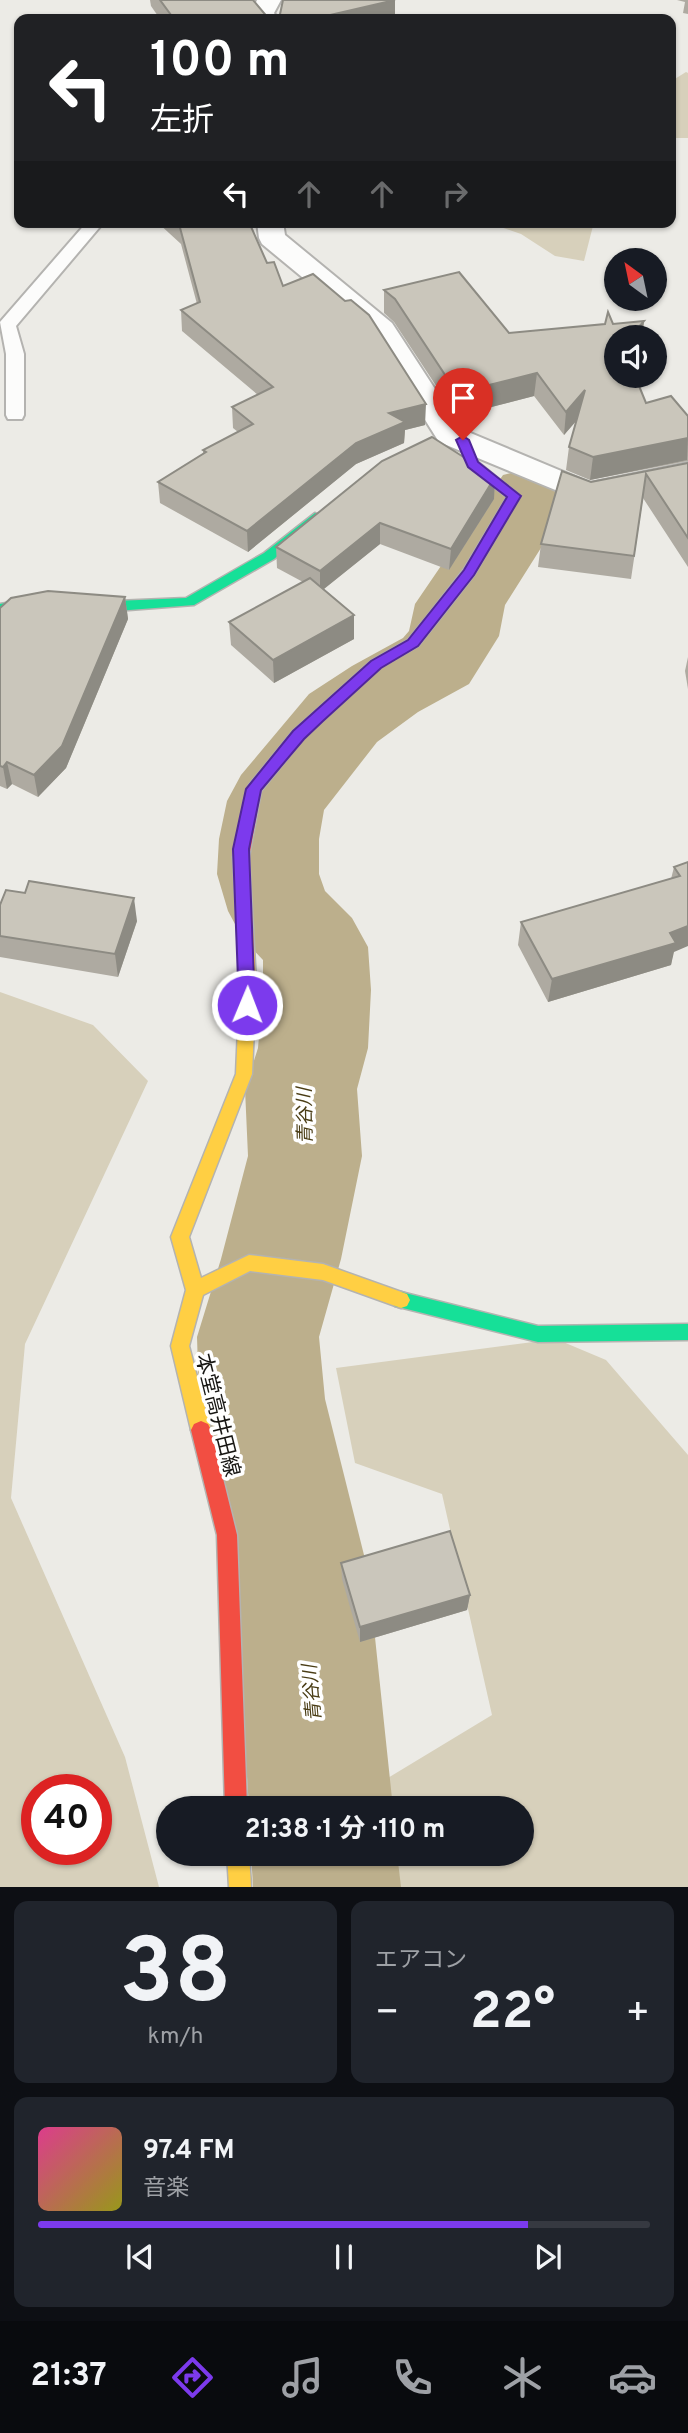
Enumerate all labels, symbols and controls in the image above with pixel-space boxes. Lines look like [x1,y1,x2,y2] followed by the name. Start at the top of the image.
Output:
[150,32,289,94] text: 100 m
[35,42,126,133] icon: left
[150,102,214,142] text: 左折
[217,175,255,213] icon: left
[290,175,328,213] icon: ahead
[363,175,401,213] icon: ahead
[436,175,474,213] icon: right
[604,248,667,312] north arrow
[604,248,667,388] map controls
[604,325,667,388] button: sound
[433,368,493,440] pin
[444,379,482,417] icon: arrive
[210,968,284,1042] position arrow
[293,1085,318,1145] water label: 青谷川
[188,1351,245,1480] street label: 本堂高井田線
[298,1661,327,1722] water label: 青谷川
[21,1774,112,1865] speed limit sign: 40
[245,1814,445,1847] text: 21:38 · 1 分 · 110 m
[120,1920,231,2035] text: 38
[375,1947,467,1976] text: エアコン
[470,1981,555,2047] text: 22°
[375,1990,400,2039] text: −
[625,1990,650,2039] text: +
[148,2023,203,2052] text: km/h
[143,2135,235,2168] text: 97.4 FM
[143,2175,189,2204] text: 音楽
[121,2238,159,2276] icon: previous
[325,2238,363,2276] icon: pause
[529,2238,567,2276] icon: next
[168,2353,217,2402] icon: directions
[278,2353,327,2402] icon: music
[388,2353,437,2402] icon: phone
[498,2353,547,2402] icon: climate
[608,2353,657,2402] icon: car
[31,2357,107,2397] text: 21:37

